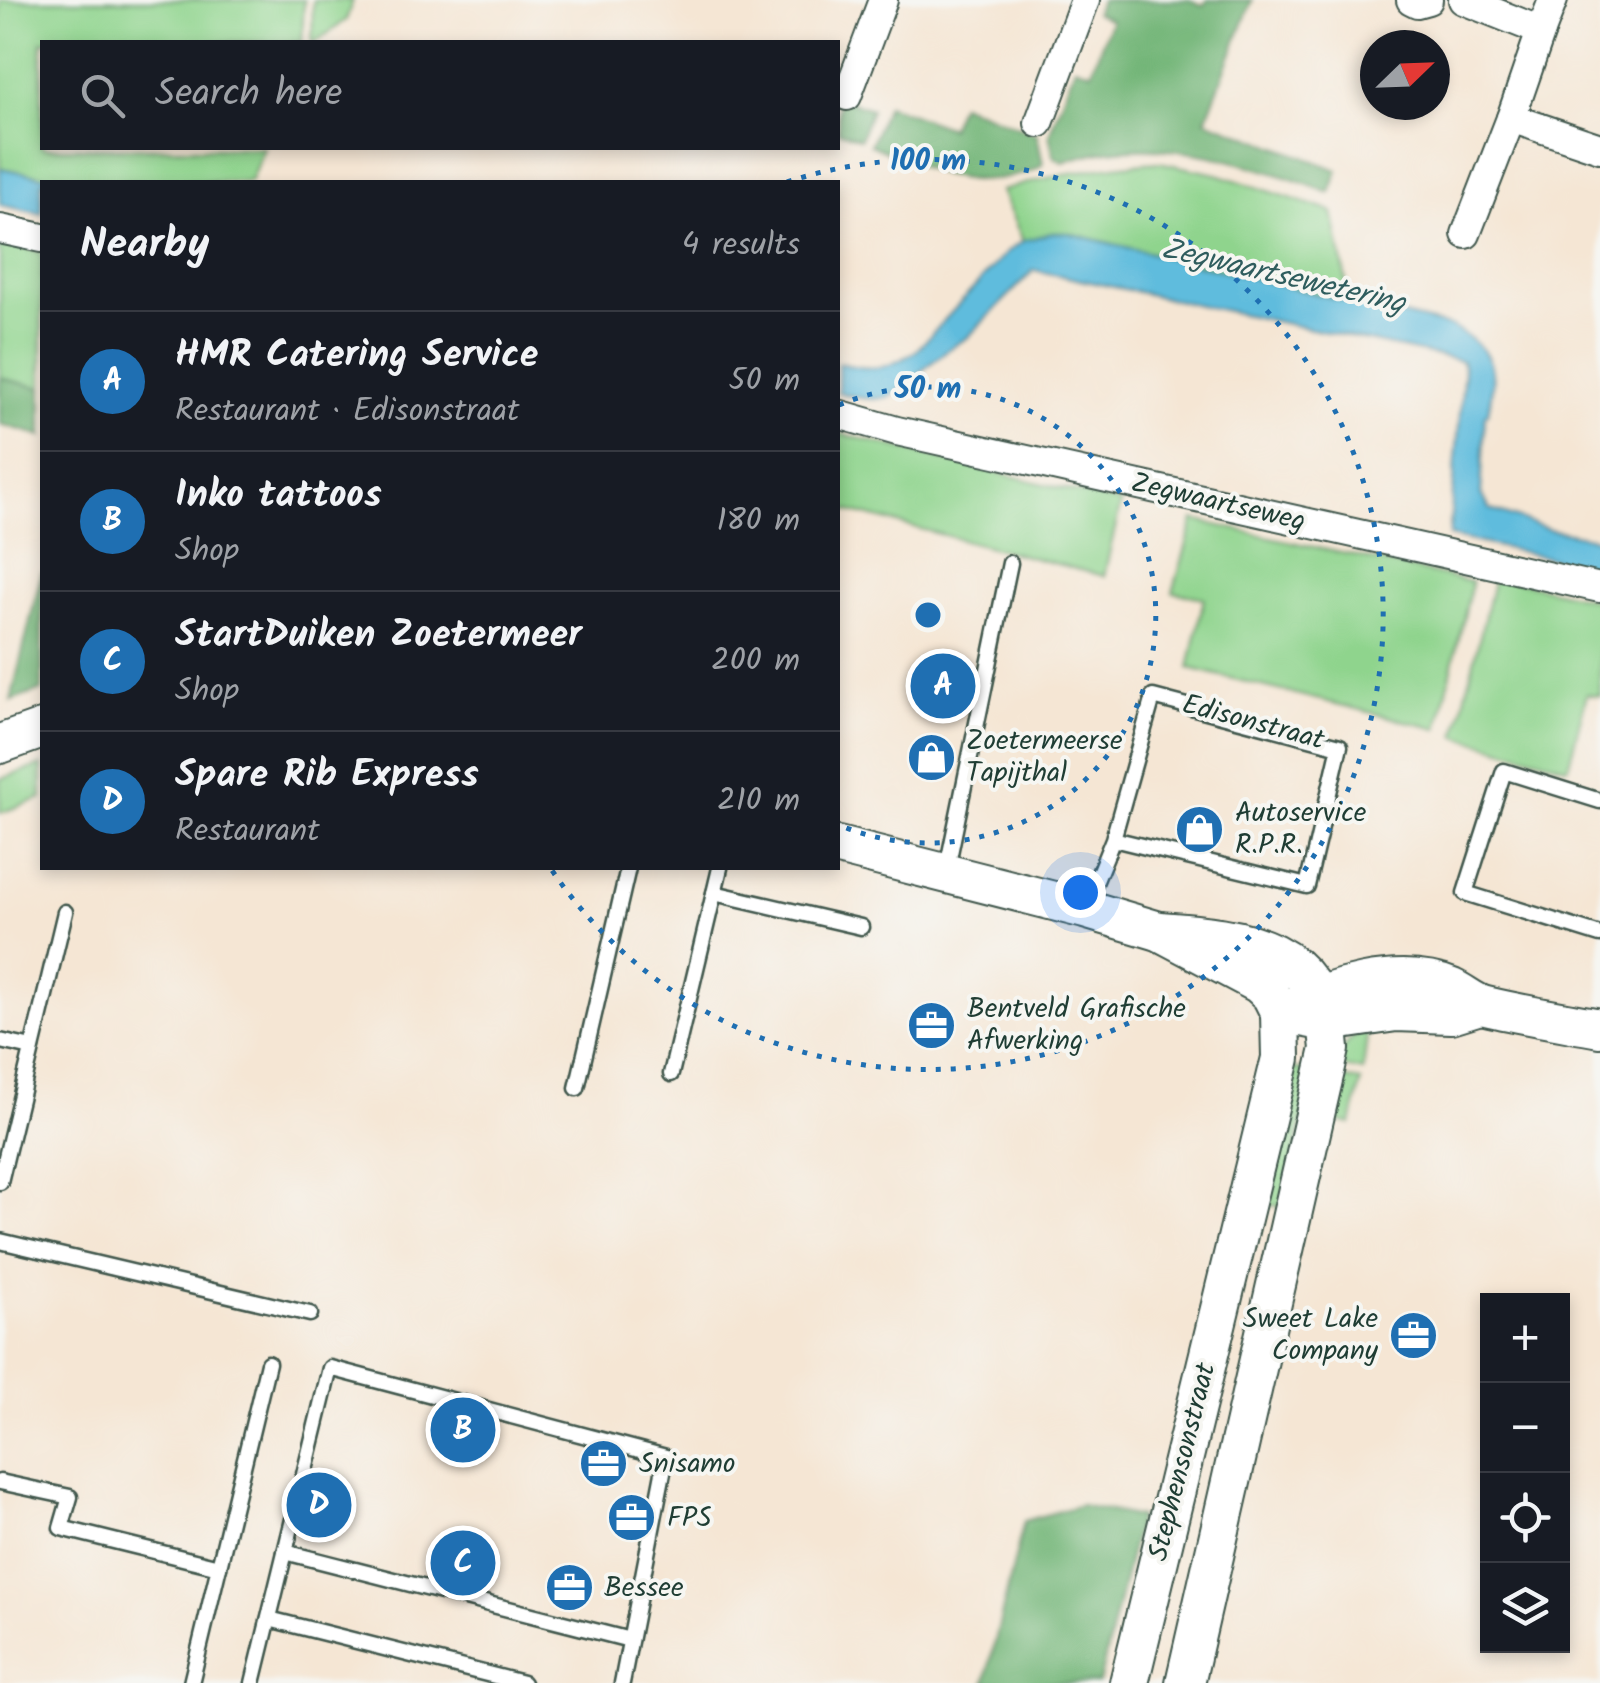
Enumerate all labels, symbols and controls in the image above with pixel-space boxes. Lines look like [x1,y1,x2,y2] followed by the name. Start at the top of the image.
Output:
[1360,30,1450,120] north arrow
[40,40,840,150] search box
[155,65,342,125] text: Search here
[75,68,130,123] icon: search
[890,138,966,186] text: 100 m
[80,212,209,279] text: Nearby
[682,220,800,271] text: 4 results
[1156,226,1411,329] water label: Zegwaartsewetering
[175,326,538,386] text: HMR Catering Service
[102,356,123,407] text: A
[729,356,800,407] text: 50 m
[894,366,961,414] text: 50 m
[175,386,519,437] text: Restaurant · Edisonstraat
[1126,461,1310,545] street label: Zegwaartseweg
[175,466,382,526] text: Inko tattoos
[103,496,122,547] text: B
[716,496,800,547] text: 180 m
[175,526,239,577] text: Shop
[910,597,946,633] centre of rings
[175,606,582,666] text: StartDuiken Zoetermeer
[103,636,122,687] text: C
[711,636,800,687] text: 200 m
[910,648,976,724] pin: A
[175,666,239,717] text: Shop
[1177,682,1330,764] street label: Edisonstraat
[966,719,1123,796] place label: Zoetermeerse Tapijthal
[905,731,957,783] shop icon: Zoetermeerse Tapijthal
[175,746,479,806] text: Spare Rib Express
[102,776,123,827] text: D
[717,776,800,827] text: 210 m
[1235,791,1367,868] place label: Autoservice R.P.R.
[1174,803,1226,855] shop icon: Autoservice R.P.R.
[175,806,320,857] text: Restaurant
[1055,867,1106,918] your location
[967,987,1186,1064] place label: Bentveld Grafische Afwerking
[906,999,958,1051] office icon: Bentveld Grafische Afwerking
[1480,1293,1570,1653] map controls
[1480,1293,1570,1383] button: +
[1243,1297,1379,1374] place label: Sweet Lake Company
[1387,1309,1439,1361] office icon: Sweet Lake Company
[1137,1357,1230,1566] street label: Stephensonstraat
[1480,1383,1570,1473] button: −
[430,1392,496,1468] pin: B
[578,1438,630,1490] office icon: Snisamo
[639,1442,736,1487] place label: Snisamo
[286,1468,352,1542] pin: D
[1480,1473,1570,1563] button: locate
[606,1492,658,1544] office icon: FPS
[667,1496,712,1541] place label: FPS
[430,1526,496,1600] pin: C
[543,1562,595,1614] office icon: Bessee
[1480,1563,1570,1653] button: layers
[604,1566,684,1611] place label: Bessee

